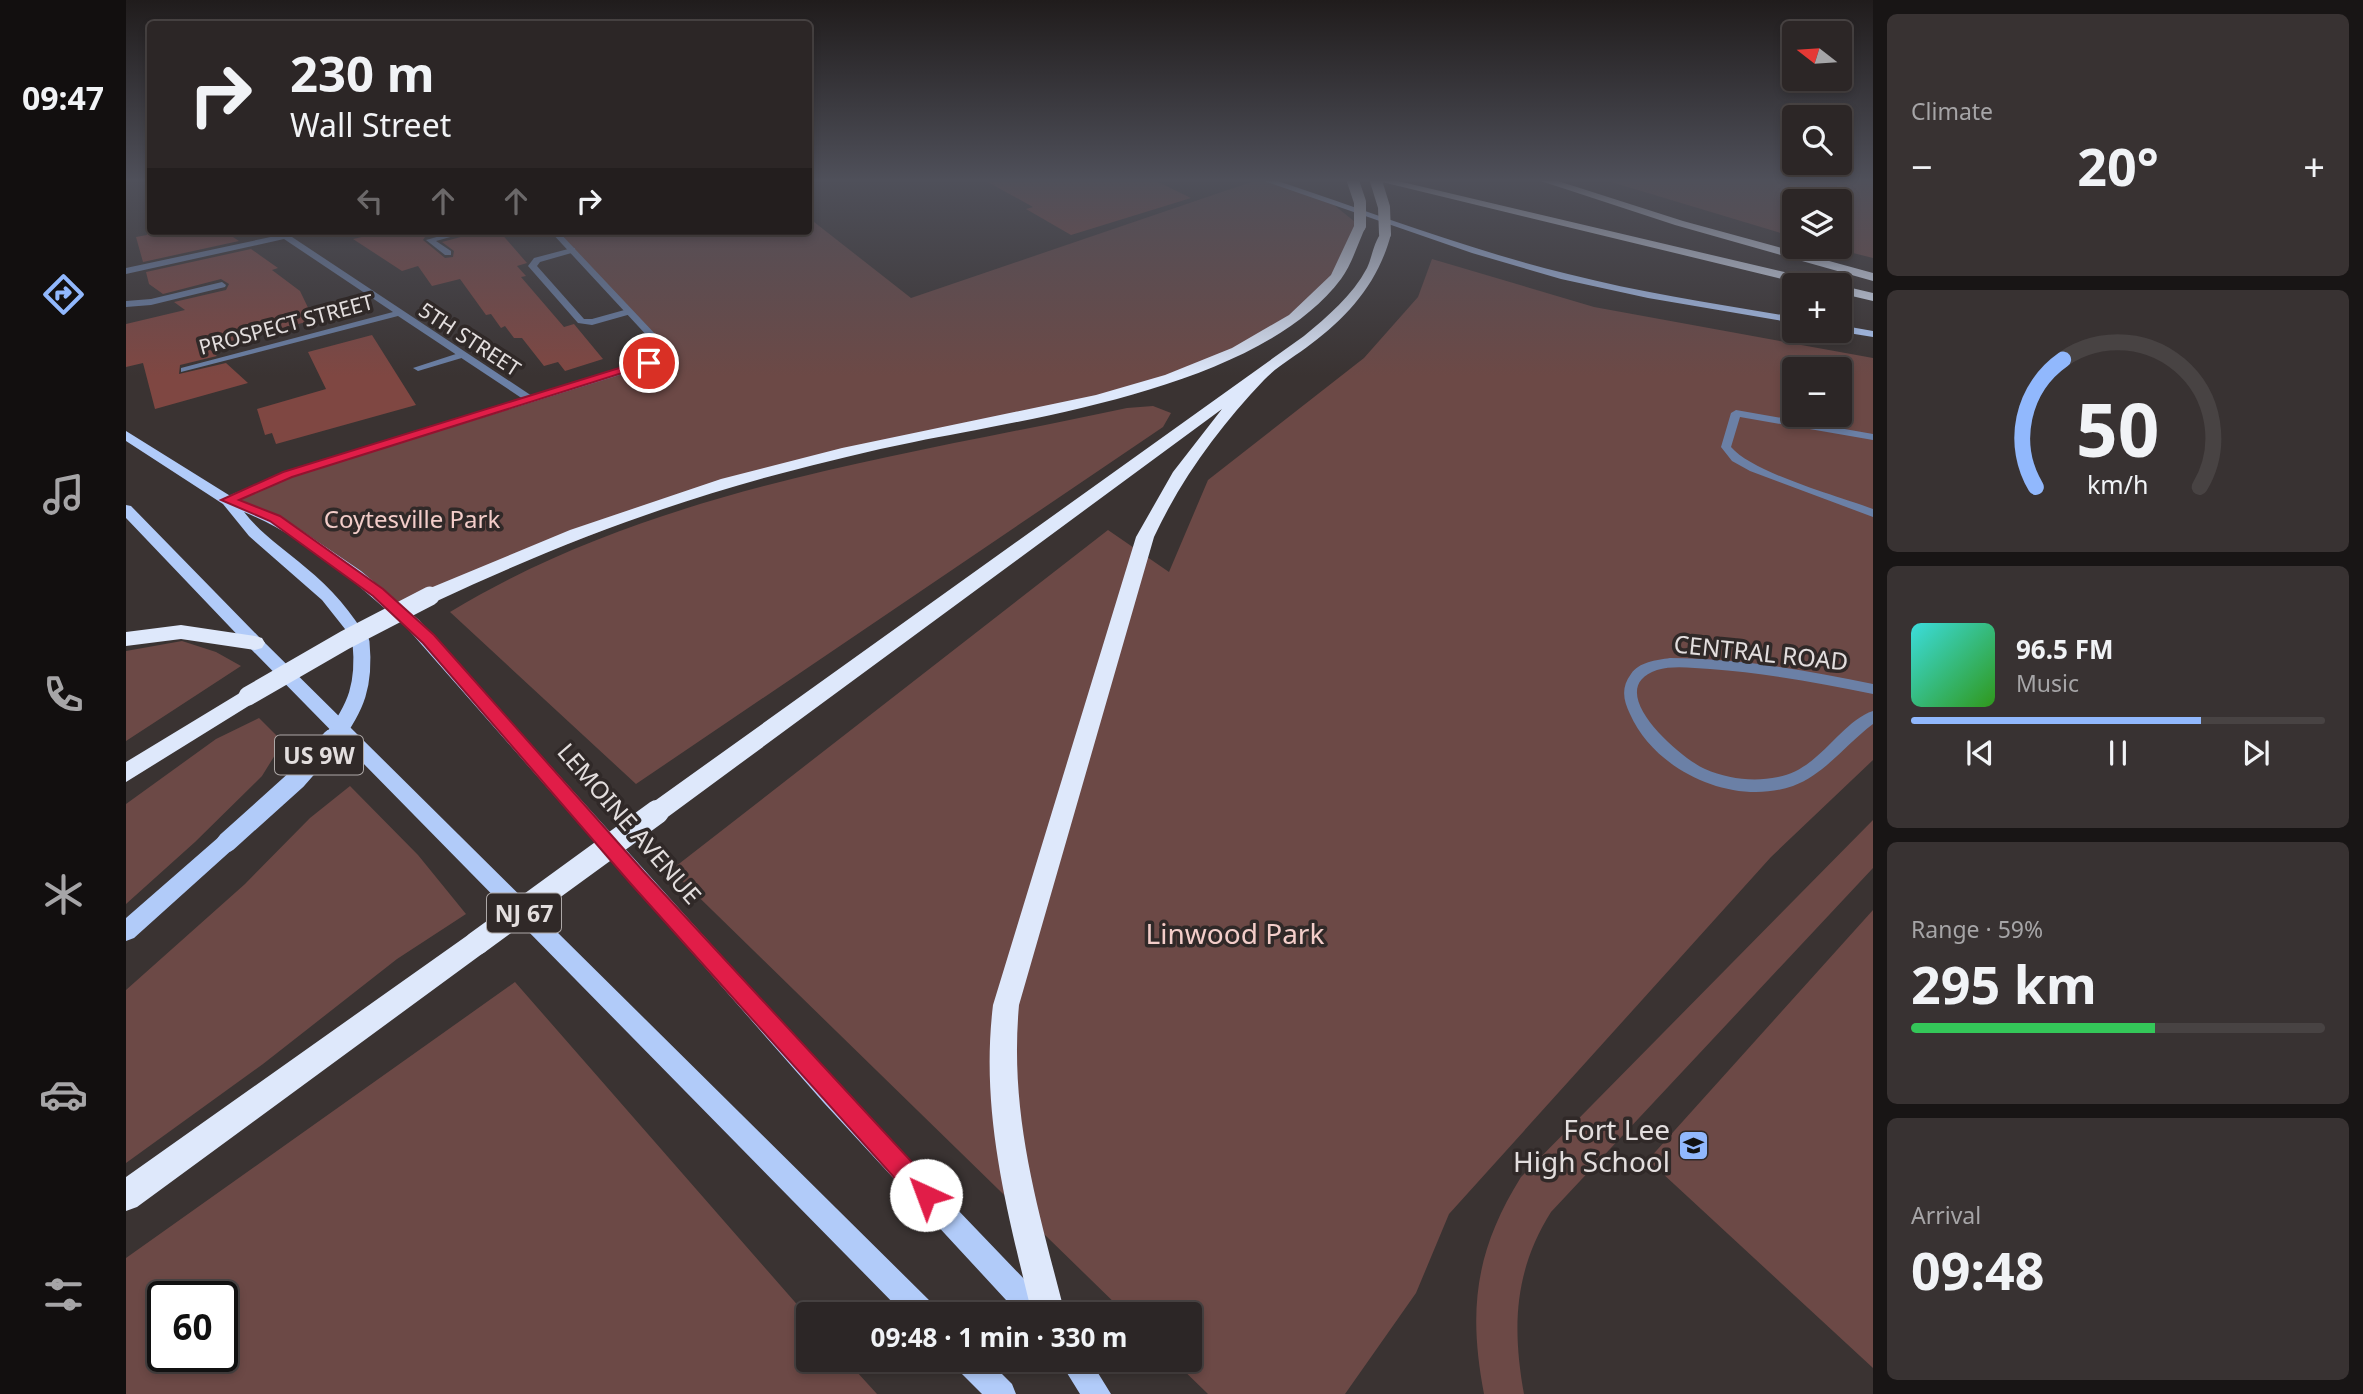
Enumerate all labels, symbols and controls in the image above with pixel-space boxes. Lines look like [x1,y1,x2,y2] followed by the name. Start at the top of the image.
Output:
[1782,21,1852,91] north arrow
[1782,21,1852,427] map controls
[290,40,435,106] text: 230 m
[175,49,266,140] icon: right
[22,76,104,119] text: 09:47
[1911,95,1993,127] text: Climate
[290,103,451,146] text: Wall Street
[1782,105,1852,175] button: search
[2077,130,2159,201] text: 20°
[1911,140,1933,192] text: −
[2303,140,2325,192] text: +
[351,182,389,220] icon: left
[424,182,462,220] icon: ahead
[497,182,535,220] icon: ahead
[570,182,608,220] icon: right
[1782,189,1852,259] button: layers
[39,270,88,319] icon: directions
[1782,273,1852,343] button: +
[196,287,377,361] street label: PROSPECT STREET
[414,296,527,383] street label: 5TH STREET
[619,333,679,393] pin
[630,344,668,382] icon: arrive
[1782,357,1852,427] button: −
[2076,379,2160,478] text: 50
[2087,467,2149,501] text: km/h
[39,470,88,519] icon: music
[324,502,500,535] park label: Coytesville Park
[1672,626,1850,678] street label: CENTRAL ROAD
[2016,631,2113,667] text: 96.5 FM
[2016,667,2079,699] text: Music
[39,670,88,719] icon: phone
[1961,734,1999,772] icon: previous
[2099,734,2137,772] icon: pause
[2237,734,2275,772] icon: next
[551,735,709,911] street label: LEMOINE AVENUE
[275,736,363,775] road number: US 9W
[39,870,88,919] icon: climate
[487,893,561,932] road number: NJ 67
[1911,913,2043,945] text: Range · 59%
[1146,914,1324,952] park label: Linwood Park
[1911,948,2097,1019] text: 295 km
[39,1070,88,1119] icon: car
[1513,1110,1670,1180] place label: Fort Lee High School
[1676,1128,1710,1162] school or university icon: Fort Lee High School
[889,1158,963,1232] position arrow
[1911,1199,1981,1231] text: Arrival
[1911,1234,2045,1305] text: 09:48
[39,1270,88,1319] icon: filters
[147,1281,238,1372] speed limit sign: 60
[871,1319,1127,1355] text: 09:48 · 1 min · 330 m

